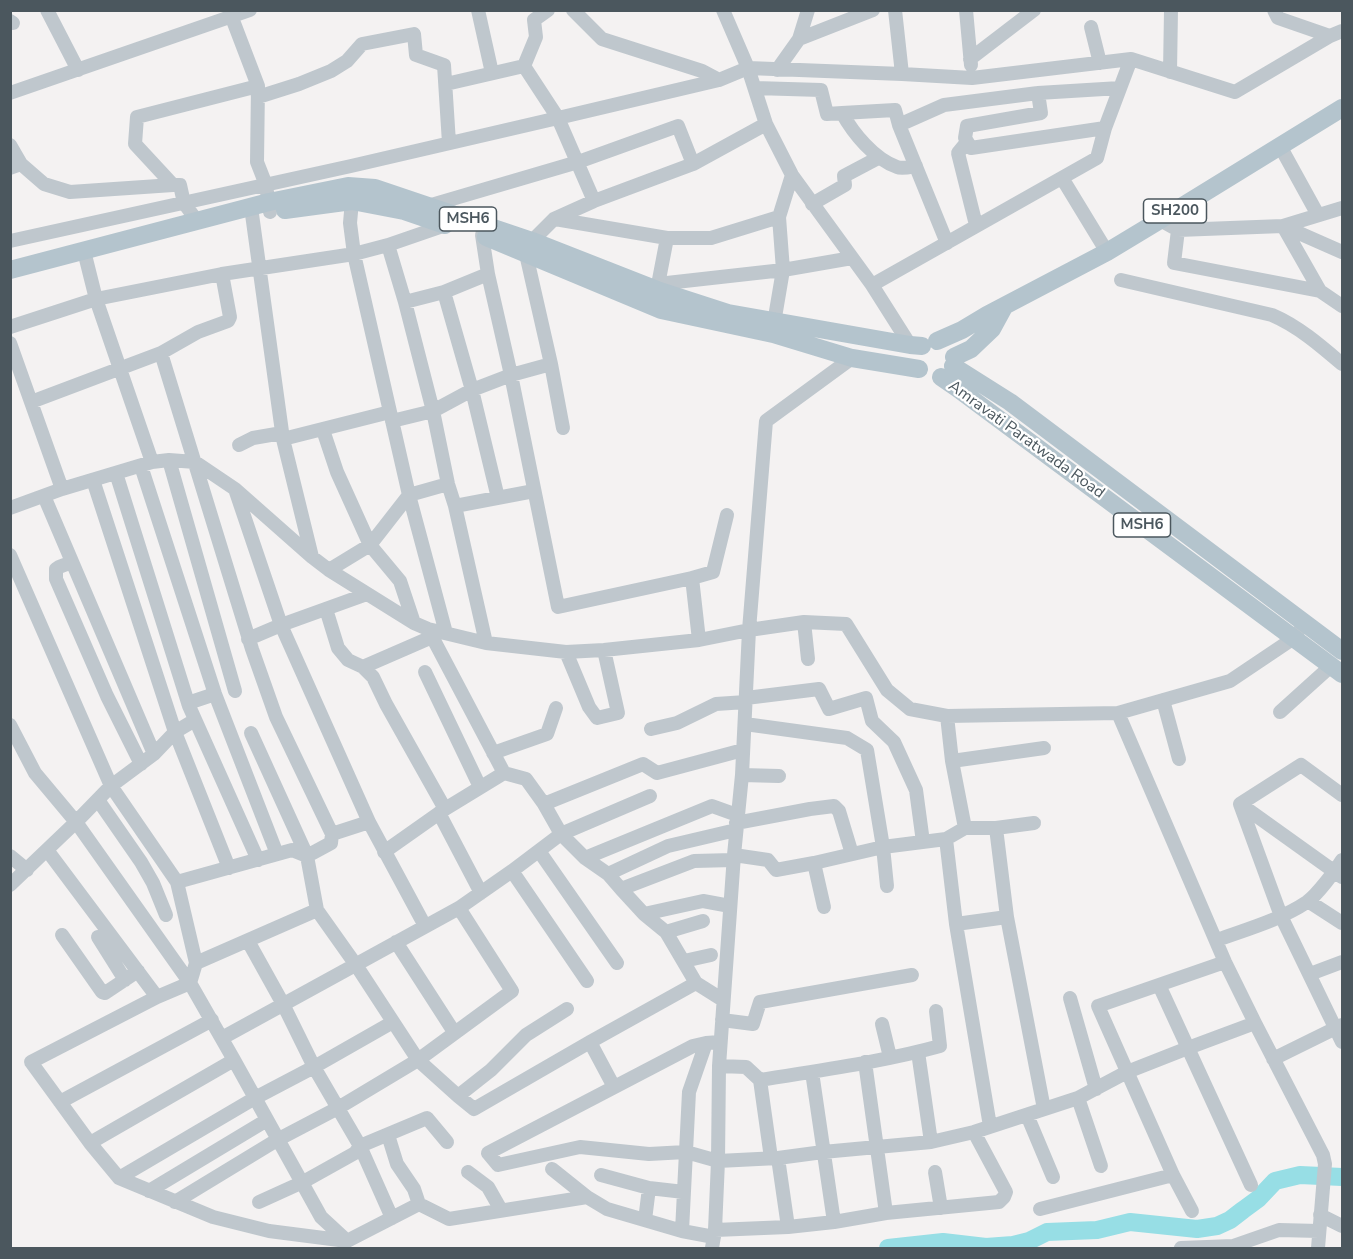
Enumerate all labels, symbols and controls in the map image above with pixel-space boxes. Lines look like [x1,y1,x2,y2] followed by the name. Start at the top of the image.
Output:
[1144,199,1206,223] road number: SH200
[440,207,496,231] road number: MSH6
[944,377,1108,503] street label: Amravati Paratwada Road
[1114,513,1170,537] road number: MSH6

